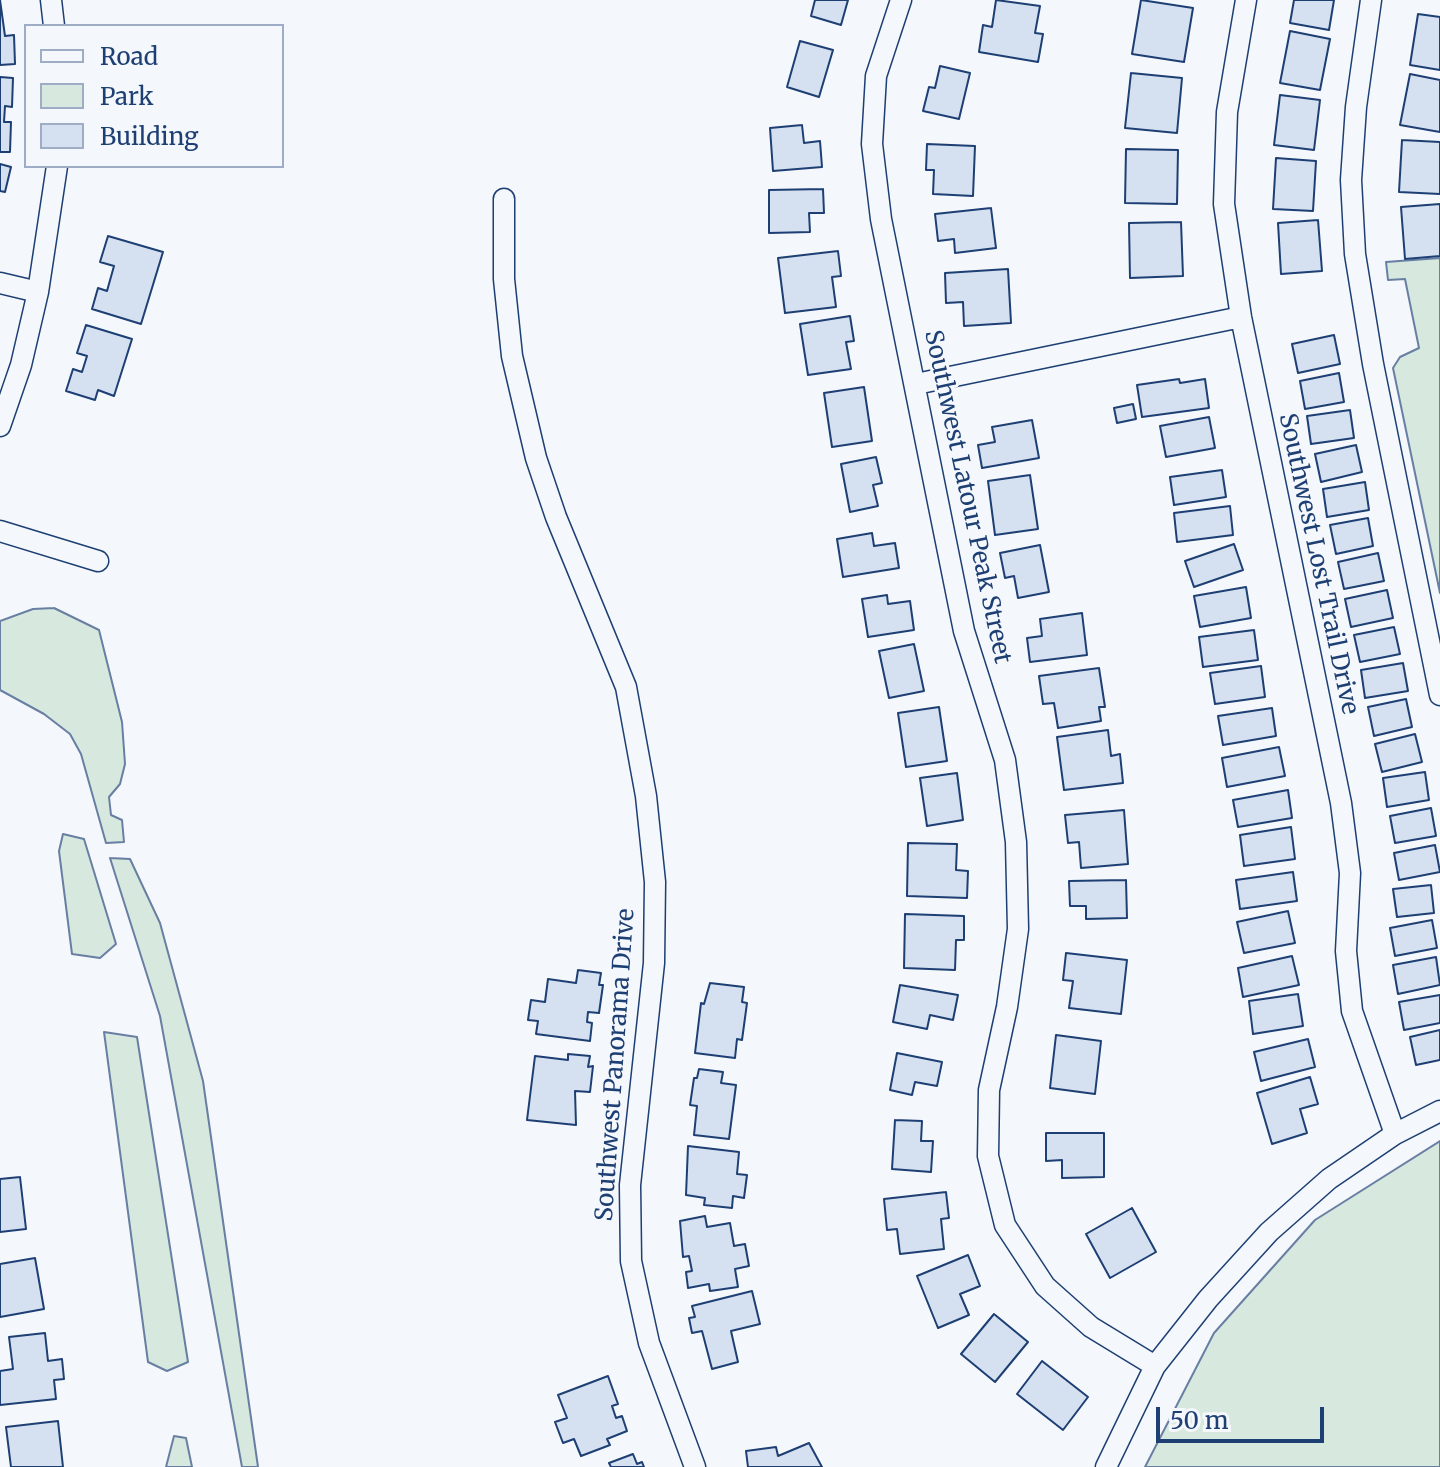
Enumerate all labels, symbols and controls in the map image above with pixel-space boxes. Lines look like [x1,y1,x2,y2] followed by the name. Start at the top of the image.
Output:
[24,24,284,168] legend
[100,41,158,72] text: Road
[100,81,153,112] text: Park
[100,121,199,152] text: Building
[918,328,1016,666] street label: Southwest Latour Peak Street
[1272,411,1364,717] street label: Southwest Lost Trail Drive
[591,908,641,1222] street label: Southwest Panorama Drive
[1160,1391,1328,1441] scale bar
[1170,1405,1229,1436] text: 50 m

